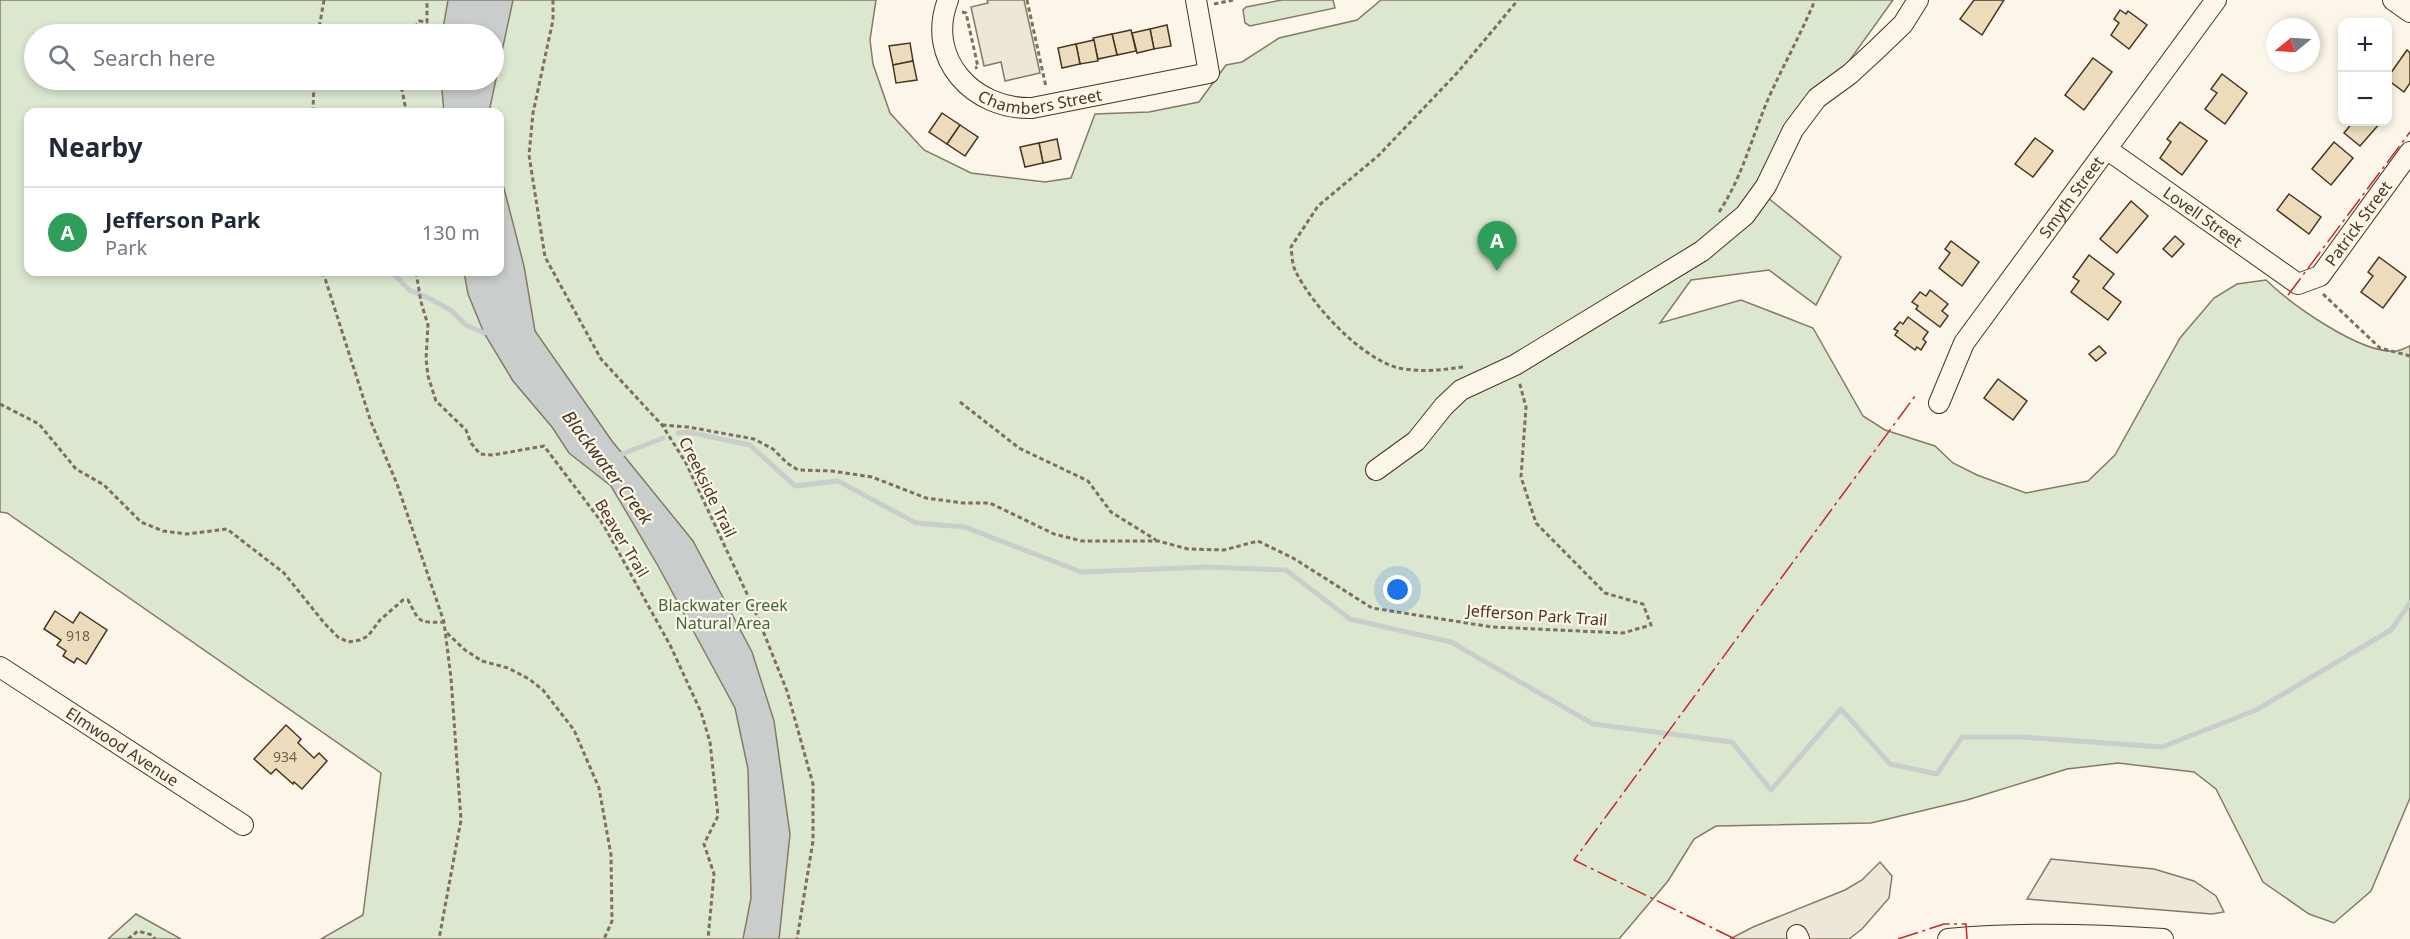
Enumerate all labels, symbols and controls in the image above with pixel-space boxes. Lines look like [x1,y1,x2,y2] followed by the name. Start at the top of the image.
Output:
[2266,18,2320,72] north arrow
[2338,18,2392,126] map controls
[2338,18,2392,72] button: +
[24,24,504,90] search box
[45,41,78,74] icon: search
[93,42,215,72] text: Search here
[2338,72,2392,126] button: −
[974,83,1104,119] street label: Chambers Street
[48,129,143,165] text: Nearby
[2034,152,2109,243] street label: Smyth Street
[2320,176,2397,270] street label: Patrick Street
[2159,181,2247,253] street label: Lovell Street
[105,204,261,234] text: Jefferson Park
[61,219,74,246] text: A
[422,219,480,246] text: 130 m
[1478,222,1516,271] pin: A
[105,234,147,261] text: Park
[557,405,659,530] water label: Blackwater Creek
[674,433,742,541] street label: Creekside Trail
[590,495,654,581] street label: Beaver Trail
[1383,575,1412,604] your location
[658,594,788,634] park label: Blackwater Creek Natural Area
[1464,599,1608,631] street label: Jefferson Park Trail
[66,626,90,645] house number: 918
[62,702,183,791] street label: Elmwood Avenue
[273,747,297,766] house number: 934

